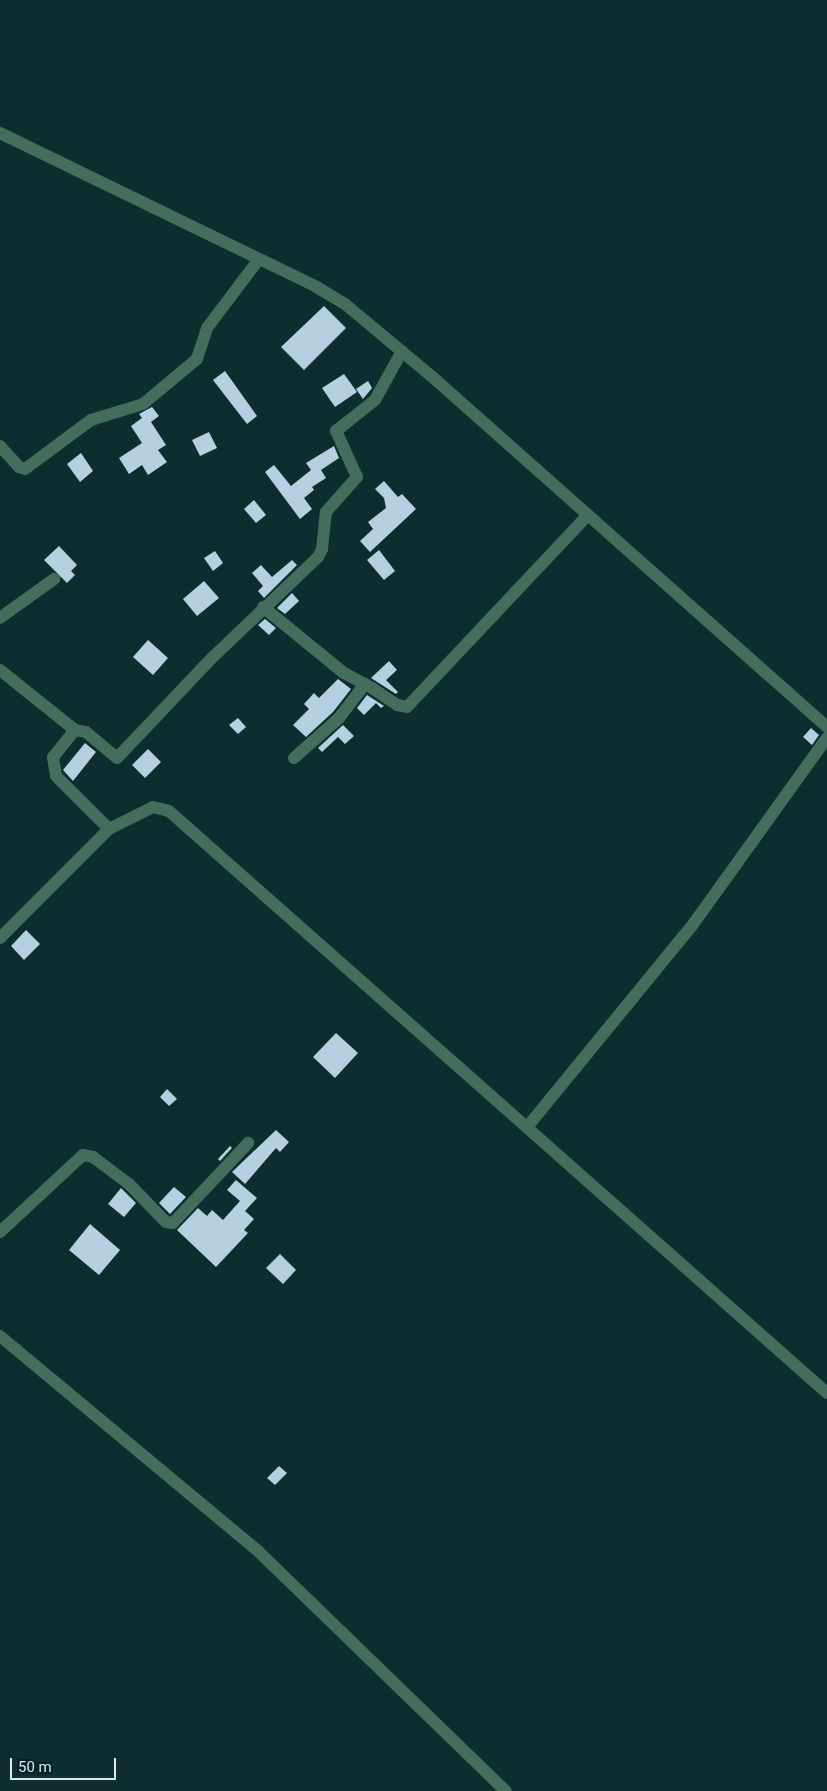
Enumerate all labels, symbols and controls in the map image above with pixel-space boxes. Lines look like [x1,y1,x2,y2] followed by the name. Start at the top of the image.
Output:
[12,1748,119,1780] scale bar
[18,1758,52,1776] text: 50 m

